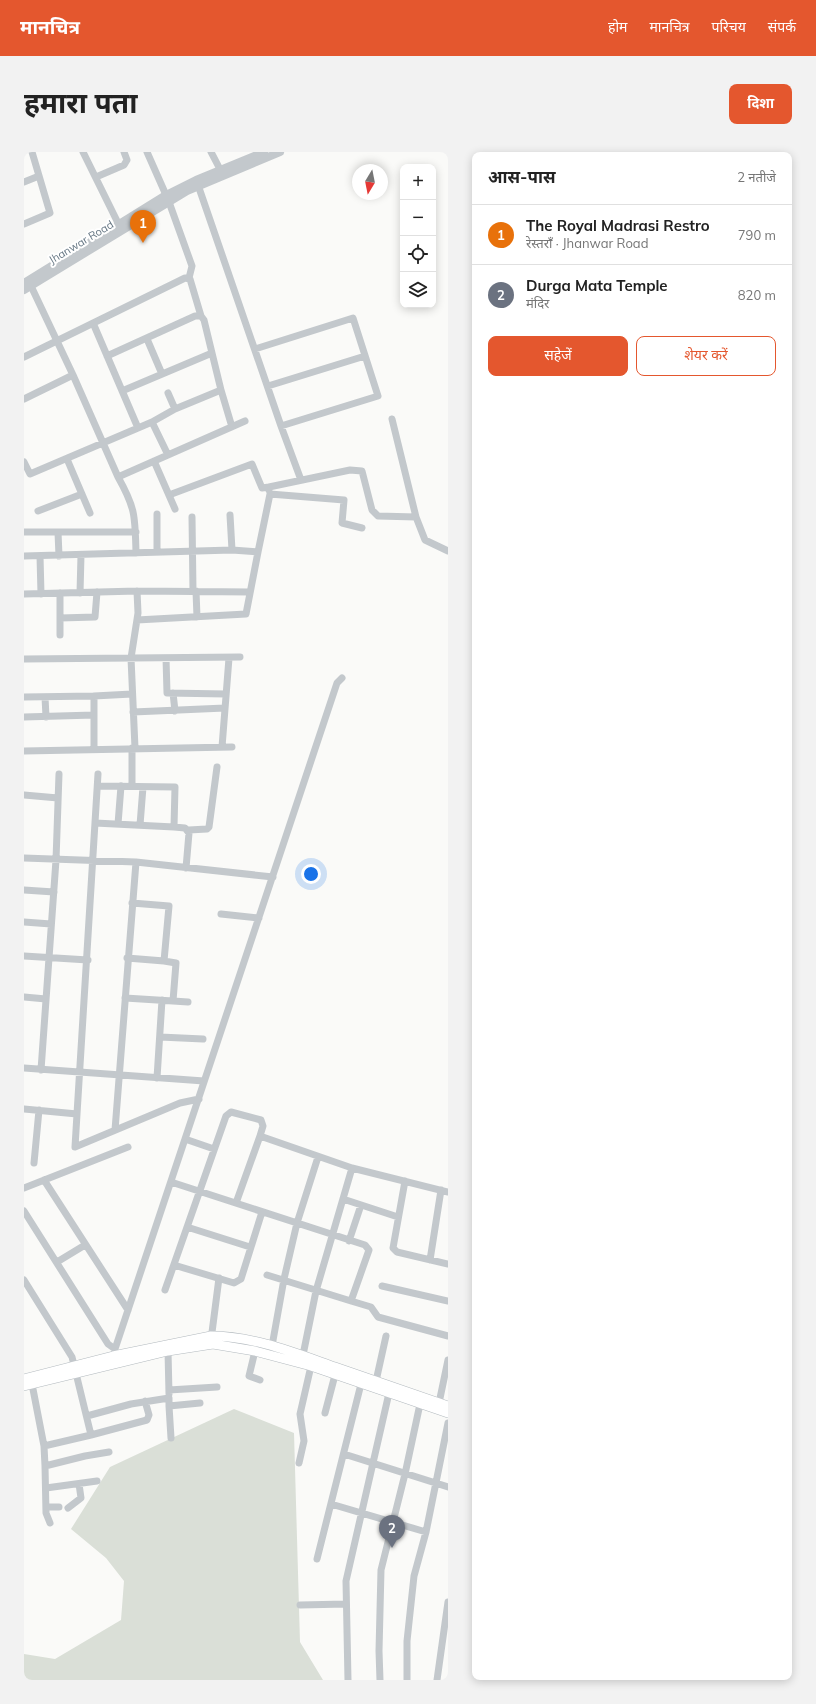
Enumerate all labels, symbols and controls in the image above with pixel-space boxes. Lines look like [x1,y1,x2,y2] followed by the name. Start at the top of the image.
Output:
[20,15,80,39] text: मानचित्र
[608,18,627,36] text: होम
[649,18,690,36] text: मानचित्र
[712,18,746,36] text: परिचय
[768,18,796,36] text: संपर्क
[729,84,792,124] button: दिशा
[24,85,137,120] text: हमारा पता
[352,164,388,200] north arrow
[400,164,436,308] map controls
[400,164,436,200] button: +
[488,166,555,187] text: आस-पास
[737,169,776,185] text: 2 नतीजे
[400,200,436,236] button: −
[130,210,156,243] pin: 1
[526,216,710,235] text: The Royal Madrasi Restro
[46,217,116,267] street label: Jhanwar Road
[497,227,505,243] text: 1
[738,227,776,243] text: 790 m
[526,235,648,251] text: रेस्तराँ · Jhanwar Road
[400,236,436,272] button: locate
[400,272,436,308] button: layers
[526,276,668,295] text: Durga Mata Temple
[497,287,505,303] text: 2
[738,287,776,303] text: 820 m
[526,295,549,311] text: मंदिर
[488,336,628,376] button: सहेजें
[636,336,776,376] button: शेयर करें
[301,864,321,884] your location
[379,1515,405,1548] pin: 2

